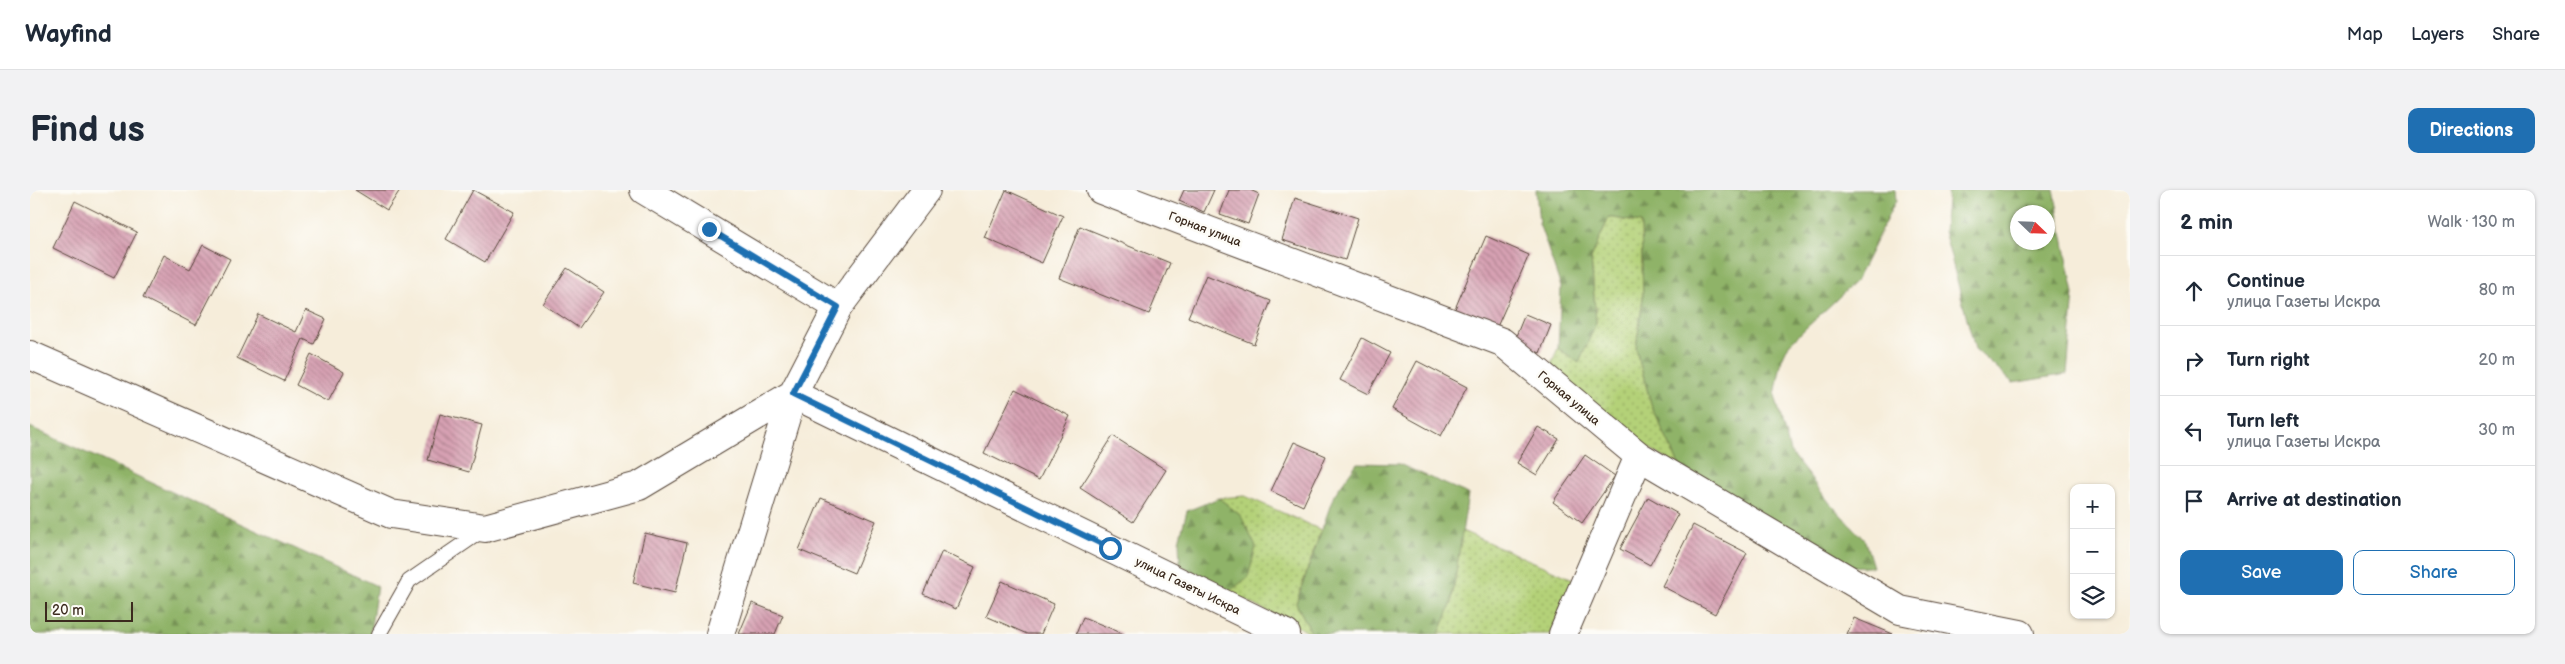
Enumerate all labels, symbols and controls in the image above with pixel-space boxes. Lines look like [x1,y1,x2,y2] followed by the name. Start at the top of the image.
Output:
[25,20,112,49] text: Wayfind
[2347,24,2383,45] text: Map
[2411,24,2464,45] text: Layers
[2492,24,2540,45] text: Share
[2408,108,2535,153] button: Directions
[30,109,145,152] text: Find us
[2010,205,2055,250] north arrow
[1166,209,1243,250] street label: Горная улица
[2180,210,2233,235] text: 2 min
[2427,213,2515,232] text: Walk · 130 m
[698,218,721,241] route end
[2227,270,2305,293] text: Continue
[2180,277,2208,305] icon: ahead
[2479,281,2515,300] text: 80 m
[2227,293,2380,312] text: улица Газеты Искра
[2180,347,2208,375] icon: right
[2227,349,2310,372] text: Turn right
[2479,351,2515,370] text: 20 m
[1534,368,1603,429] street label: Горная улица
[2227,410,2299,433] text: Turn left
[2180,417,2208,445] icon: left
[2478,421,2515,440] text: 30 m
[2227,433,2380,452] text: улица Газеты Искра
[2070,484,2115,619] map controls
[2070,484,2115,529] button: +
[2180,487,2208,515] icon: arrive
[2227,489,2402,512] text: Arrive at destination
[2070,529,2115,574] button: −
[1099,537,1122,560] route start
[2180,550,2343,595] button: Save
[2353,550,2515,595] button: Share
[1133,554,1243,618] street label: улица Газеты Искра
[2070,574,2115,619] button: layers
[45,599,132,622] scale bar
[52,602,84,619] text: 20 m

